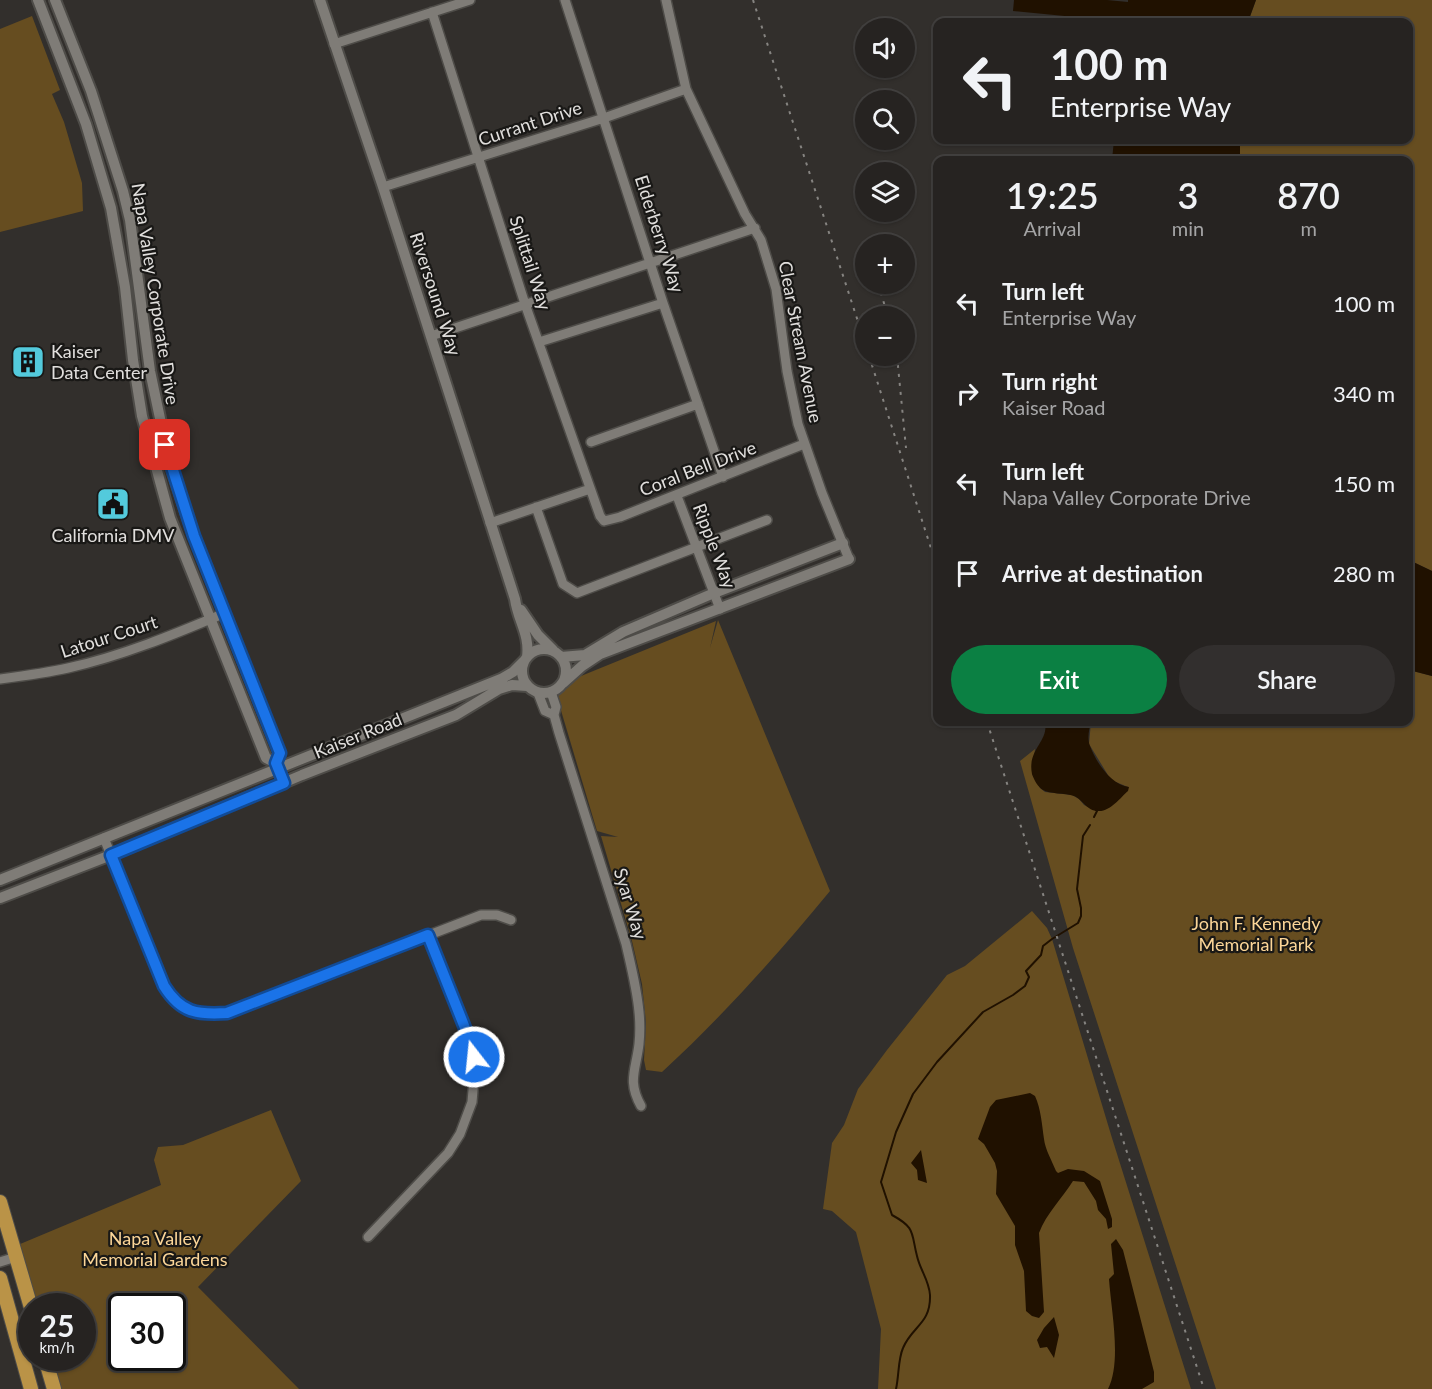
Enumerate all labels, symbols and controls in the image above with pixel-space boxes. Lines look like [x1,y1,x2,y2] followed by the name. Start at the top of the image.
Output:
[855,18,915,366] map controls
[855,18,915,78] button: sound
[1050,39,1168,89] text: 100 m
[951,42,1029,120] icon: left
[855,90,915,150] button: search
[1050,90,1231,123] text: Enterprise Way
[475,96,584,150] street label: Currant Drive
[855,162,915,222] button: layers
[631,172,690,296] street label: Elderberry Way
[1006,173,1099,217] text: 19:25
[1178,173,1198,217] text: 3
[1277,173,1340,217] text: 870
[128,181,184,406] street label: Napa Valley Corporate Drive
[505,213,557,313] street label: Splittail Way
[1024,216,1081,240] text: Arrival
[1172,216,1204,240] text: min
[1300,216,1317,240] text: m
[406,229,467,359] street label: Riversound Way
[855,234,915,294] button: +
[775,259,827,425] street label: Clear Stream Avenue
[1002,278,1084,305] text: Turn left
[951,287,984,320] icon: left
[1333,290,1395,317] text: 100 m
[1002,305,1136,329] text: Enterprise Way
[855,306,915,366] button: −
[51,340,147,383] place label: Kaiser Data Center
[10,344,46,380] building icon: Kaiser Data Center
[1002,368,1097,395] text: Turn right
[951,377,984,410] icon: right
[1333,380,1395,407] text: 340 m
[1002,395,1106,419] text: Kaiser Road
[139,419,190,470] pin
[148,428,181,461] icon: arrive
[636,436,759,500] street label: Coral Bell Drive
[1002,458,1084,485] text: Turn left
[951,467,984,500] icon: left
[1333,470,1395,497] text: 150 m
[1002,485,1251,509] text: Napa Valley Corporate Drive
[95,486,131,522] public building icon: California DMV
[689,500,741,592] street label: Ripple Way
[52,524,175,546] place label: California DMV
[951,557,984,590] icon: arrive
[1002,560,1203,587] text: Arrive at destination
[1333,560,1395,587] text: 280 m
[57,610,160,662] street label: Latour Court
[951,645,1167,714] button: Exit
[1179,645,1395,714] button: Share
[310,707,405,763] street label: Kaiser Road
[610,865,652,943] street label: Syar Way
[1191,912,1321,955] park label: John F. Kennedy Memorial Park
[442,1025,506,1089] position arrow
[82,1227,228,1270] park label: Napa Valley Memorial Gardens
[108,1293,186,1371] speed limit sign: 30
[40,1307,74,1343] text: 25
[39,1338,75,1356] text: km/h

